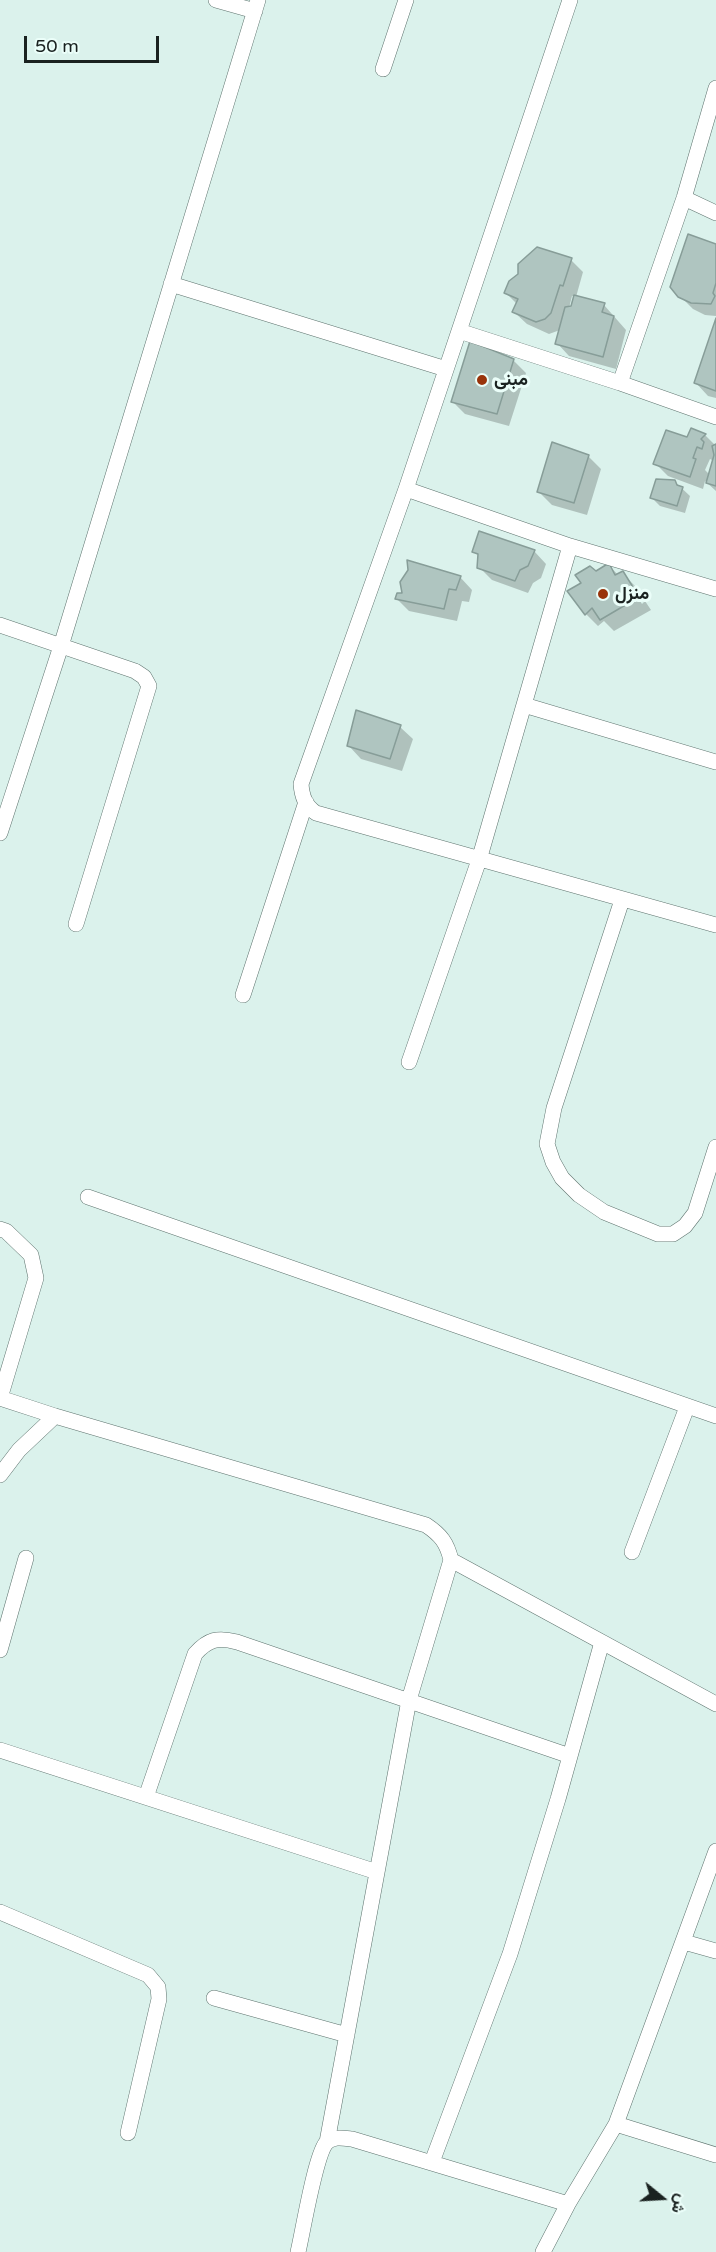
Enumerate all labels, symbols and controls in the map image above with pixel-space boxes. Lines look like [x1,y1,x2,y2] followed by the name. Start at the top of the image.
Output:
[27,24,162,62] scale bar
[35,35,79,57] text: 50 m
[494,369,528,391] place label: مبنى
[475,373,489,387] marker: مبنى
[615,583,649,605] place label: منزل
[596,587,610,601] marker: منزل
[632,2168,692,2228] north arrow
[667,2191,692,2216] text: ش

